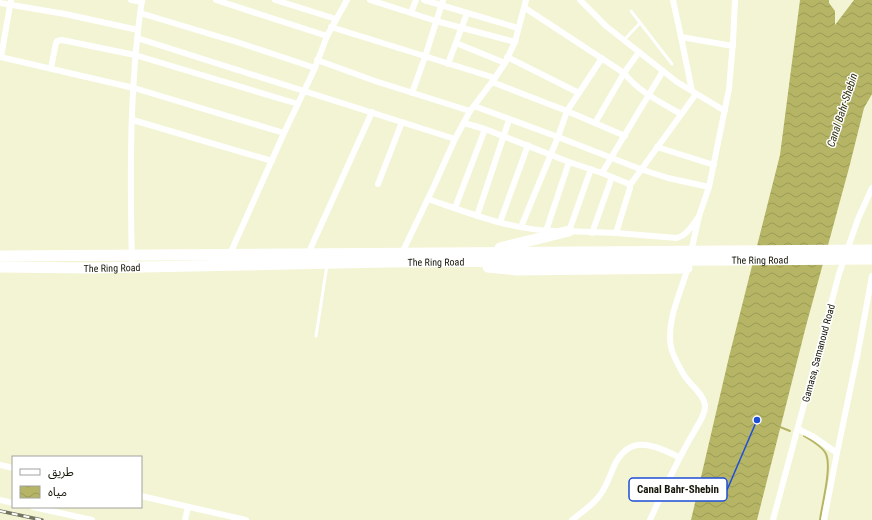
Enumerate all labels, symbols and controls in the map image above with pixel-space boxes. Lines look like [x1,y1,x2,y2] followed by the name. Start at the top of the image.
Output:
[824,72,861,149] water label: Canal Bahr-Shebin
[731,255,788,266] street label: The Ring Road
[407,257,464,268] street label: The Ring Road
[84,262,141,274] street label: The Ring Road
[800,303,837,403] street label: Gamasa, Samanoud Road
[12,456,142,508] legend
[48,465,74,480] text: طريق
[629,478,727,501] callout: Canal Bahr-Shebin
[637,483,719,496] text: Canal Bahr-Shebin
[48,485,67,499] text: مياه

